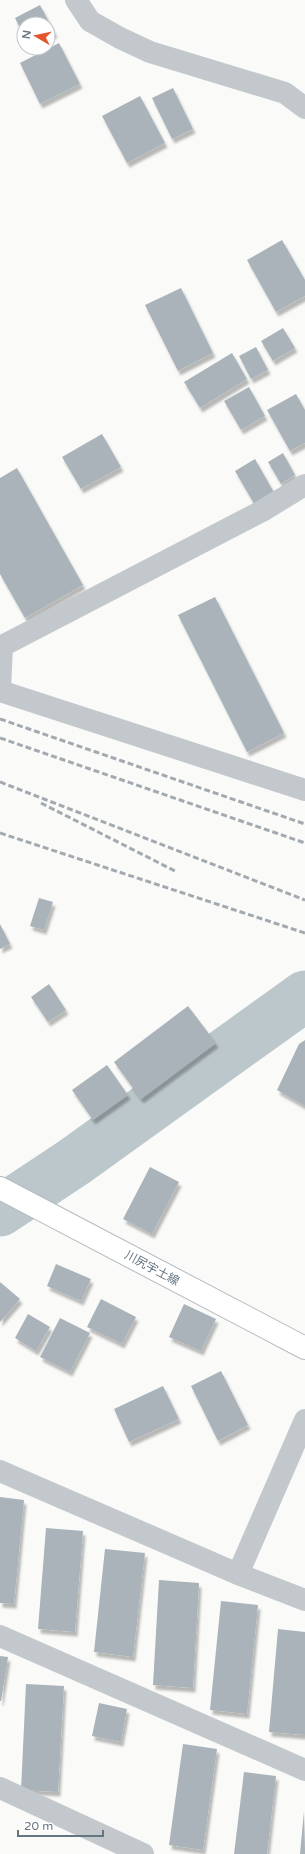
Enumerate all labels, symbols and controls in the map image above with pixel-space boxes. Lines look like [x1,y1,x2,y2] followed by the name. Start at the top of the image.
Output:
[16,16,56,56] north arrow
[20,29,34,40] text: N
[122,1248,182,1288] street label: 川尻宇土線
[18,1812,103,1838] scale bar
[24,1819,53,1833] text: 20 m

